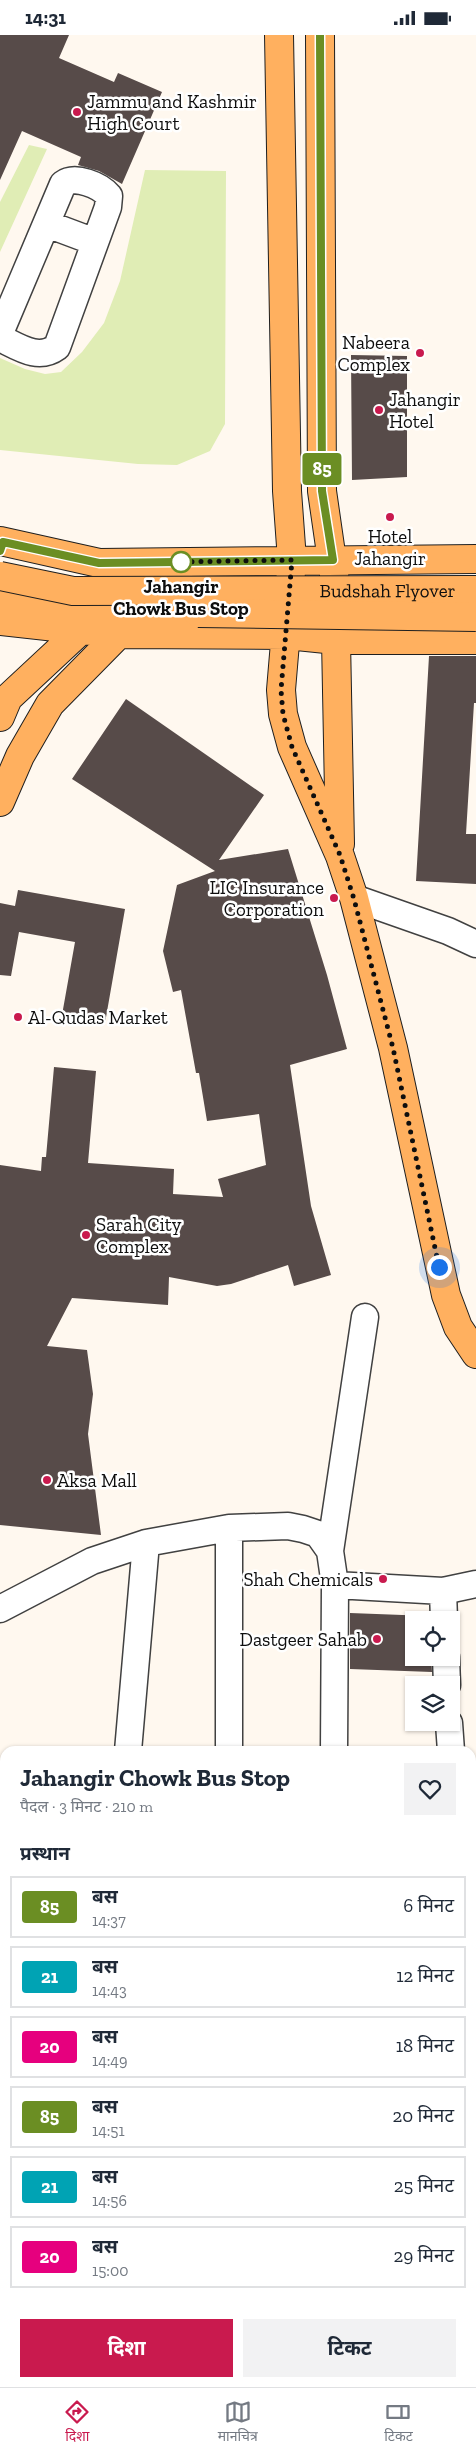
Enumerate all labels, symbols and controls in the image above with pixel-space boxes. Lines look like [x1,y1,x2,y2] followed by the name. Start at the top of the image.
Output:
[25,6,66,29] text: 14:31
[87,90,257,135] place label: Jammu and Kashmir High Court
[71,106,83,118] marker: Jammu and Kashmir High Court
[338,331,410,376] place label: Nabeera Complex
[414,347,426,359] marker: Nabeera Complex
[389,388,461,433] place label: Jahangir Hotel
[373,404,385,416] marker: Jahangir Hotel
[300,453,344,485] line badge: 85
[312,458,332,480] text: 85
[384,511,396,523] marker: Hotel Jahangir
[354,525,426,570] place label: Hotel Jahangir
[170,551,192,573] marker: Jahangir Chowk Bus Stop
[113,575,249,620] place label: Jahangir Chowk Bus Stop
[319,579,456,602] street label: Budshah Flyover
[209,876,324,921] place label: LIC Insurance Corporation
[328,892,340,904] marker: LIC Insurance Corporation
[28,1006,168,1029] place label: Al-Qudas Market
[12,1011,24,1023] marker: Al-Qudas Market
[96,1213,182,1258] place label: Sarah City Complex
[80,1229,92,1241] marker: Sarah City Complex
[427,1255,452,1280] your location
[57,1469,137,1492] place label: Aksa Mall
[41,1474,53,1486] marker: Aksa Mall
[243,1568,373,1591] place label: Shah Chemicals
[377,1573,389,1585] marker: Shah Chemicals
[405,1611,460,1731] map controls
[405,1611,460,1666] button: locate
[240,1628,367,1651] place label: Dastgeer Sahab
[371,1633,383,1645] marker: Dastgeer Sahab
[405,1676,460,1731] button: layers
[20,1763,290,1792] text: Jahangir Chowk Bus Stop
[404,1763,456,1815] button: heart
[20,1797,153,1816] text: पैदल · 3 मिनट · 210 m
[20,1842,70,1865] text: प्रस्थान
[92,1885,118,1908] text: बस
[403,1894,454,1917] text: 6 मिनट
[40,1896,59,1918] text: 85
[92,1911,126,1930] text: 14:37
[92,1955,118,1978] text: बस
[396,1964,454,1987] text: 12 मिनट
[41,1966,58,1988] text: 21
[92,1981,127,2000] text: 14:43
[92,2025,118,2048] text: बस
[396,2034,454,2057] text: 18 मिनट
[39,2036,60,2058] text: 20
[92,2051,128,2070] text: 14:49
[92,2095,118,2118] text: बस
[393,2104,454,2127] text: 20 मिनट
[40,2106,59,2128] text: 85
[92,2121,125,2140] text: 14:51
[92,2165,118,2188] text: बस
[394,2174,454,2197] text: 25 मिनट
[41,2176,58,2198] text: 21
[92,2191,127,2210] text: 14:56
[92,2235,118,2258] text: बस
[393,2244,454,2267] text: 29 मिनट
[39,2246,60,2268] text: 20
[92,2261,128,2280] text: 15:00
[20,2319,233,2377] button: दिशा
[243,2319,456,2377] button: टिकट
[63,2398,91,2447] tab: दिशा
[218,2398,258,2447] tab: मानचित्र
[384,2398,413,2447] tab: टिकट

